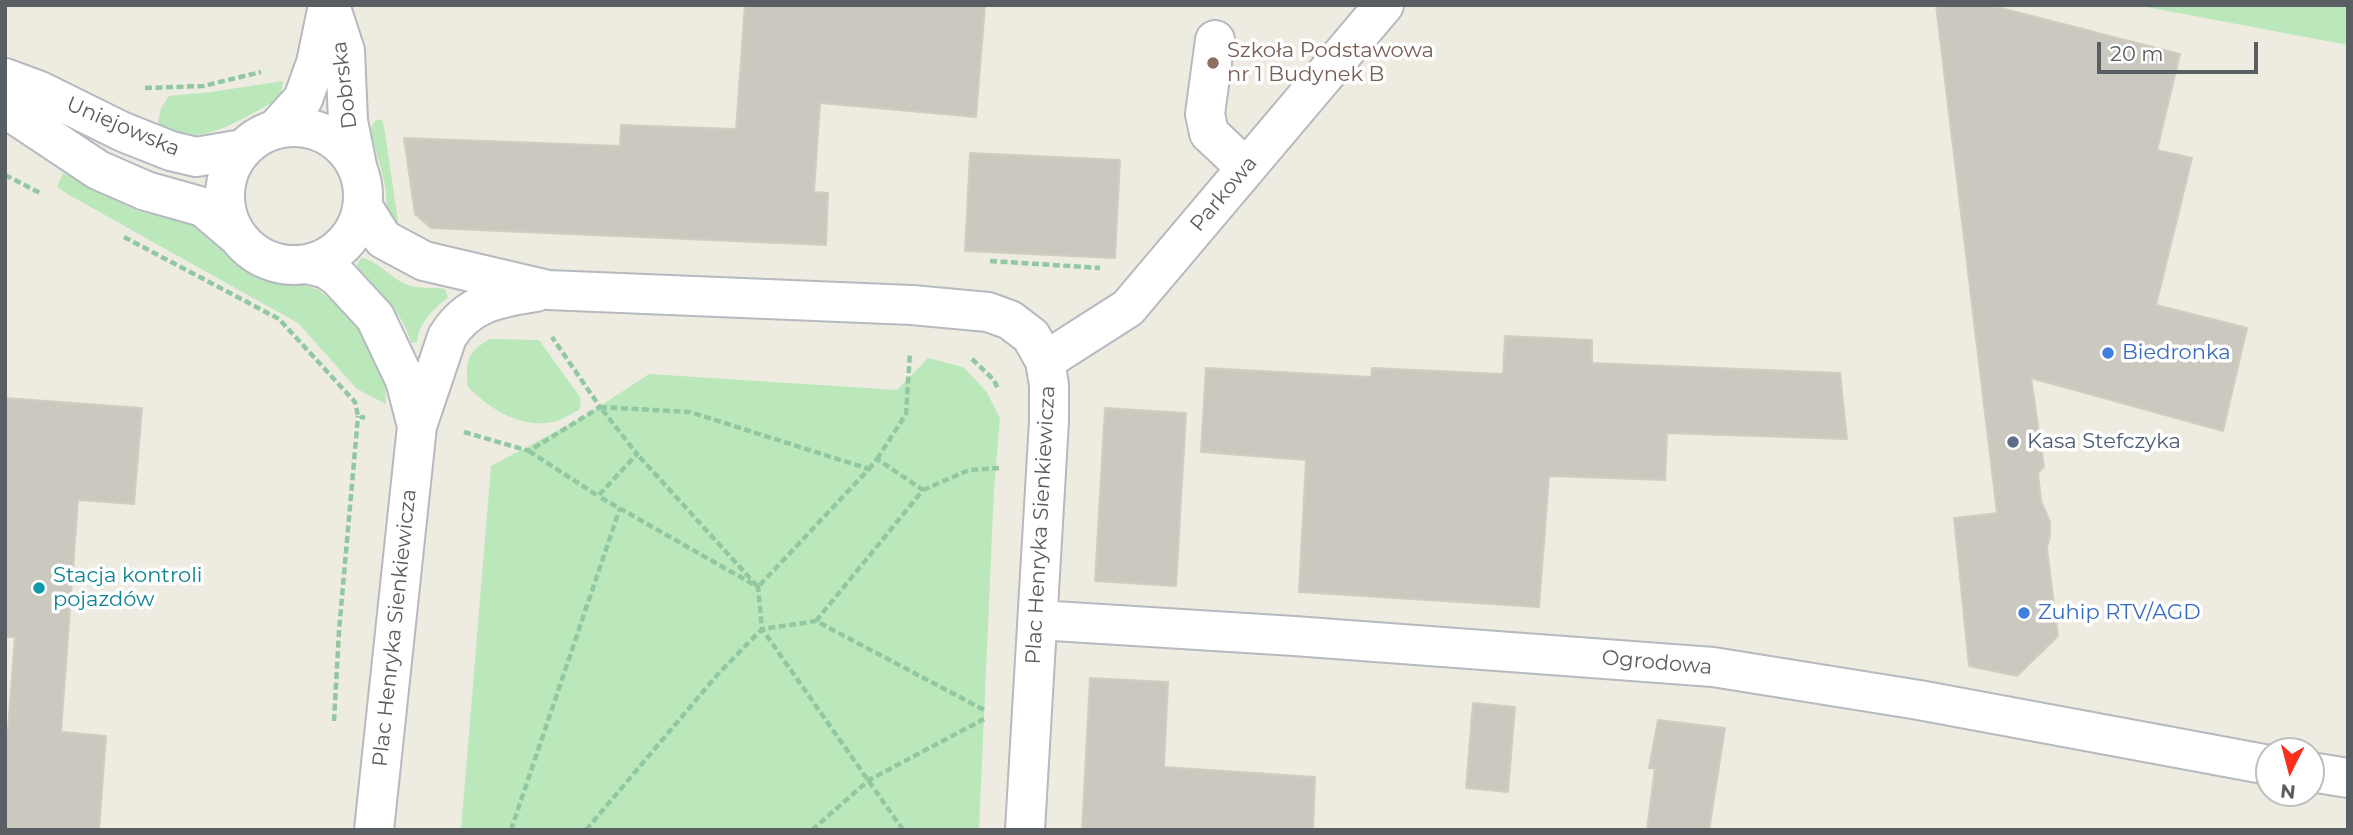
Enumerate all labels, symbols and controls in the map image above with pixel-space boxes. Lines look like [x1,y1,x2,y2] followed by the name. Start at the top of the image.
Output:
[2101,28,2262,72] scale bar
[1227,38,1434,88] place label: Szkoła Podstawowa nr 1 Budynek B
[327,40,363,130] street label: Dobrska
[2110,41,2164,66] text: 20 m
[1205,55,1221,71] marker: Szkoła Podstawowa nr 1 Budynek B
[62,92,184,162] street label: Uniejowska
[1185,151,1263,237] street label: Parkowa
[2122,340,2231,366] place label: Biedronka
[2100,345,2116,361] marker: Biedronka
[1021,385,1061,665] street label: Plac Henryka Sienkiewicza
[2027,429,2181,455] place label: Kasa Stefczyka
[2005,434,2021,450] marker: Kasa Stefczyka
[368,488,422,768] street label: Plac Henryka Sienkiewicza
[53,563,203,613] place label: Stacja kontroli pojazdów
[31,580,47,596] marker: Stacja kontroli pojazdów
[2038,600,2201,626] place label: Zuhip RTV/AGD
[2016,605,2032,621] marker: Zuhip RTV/AGD
[1601,646,1713,680] street label: Ogrodowa
[2255,737,2325,807] north arrow
[2279,779,2297,804] text: N

